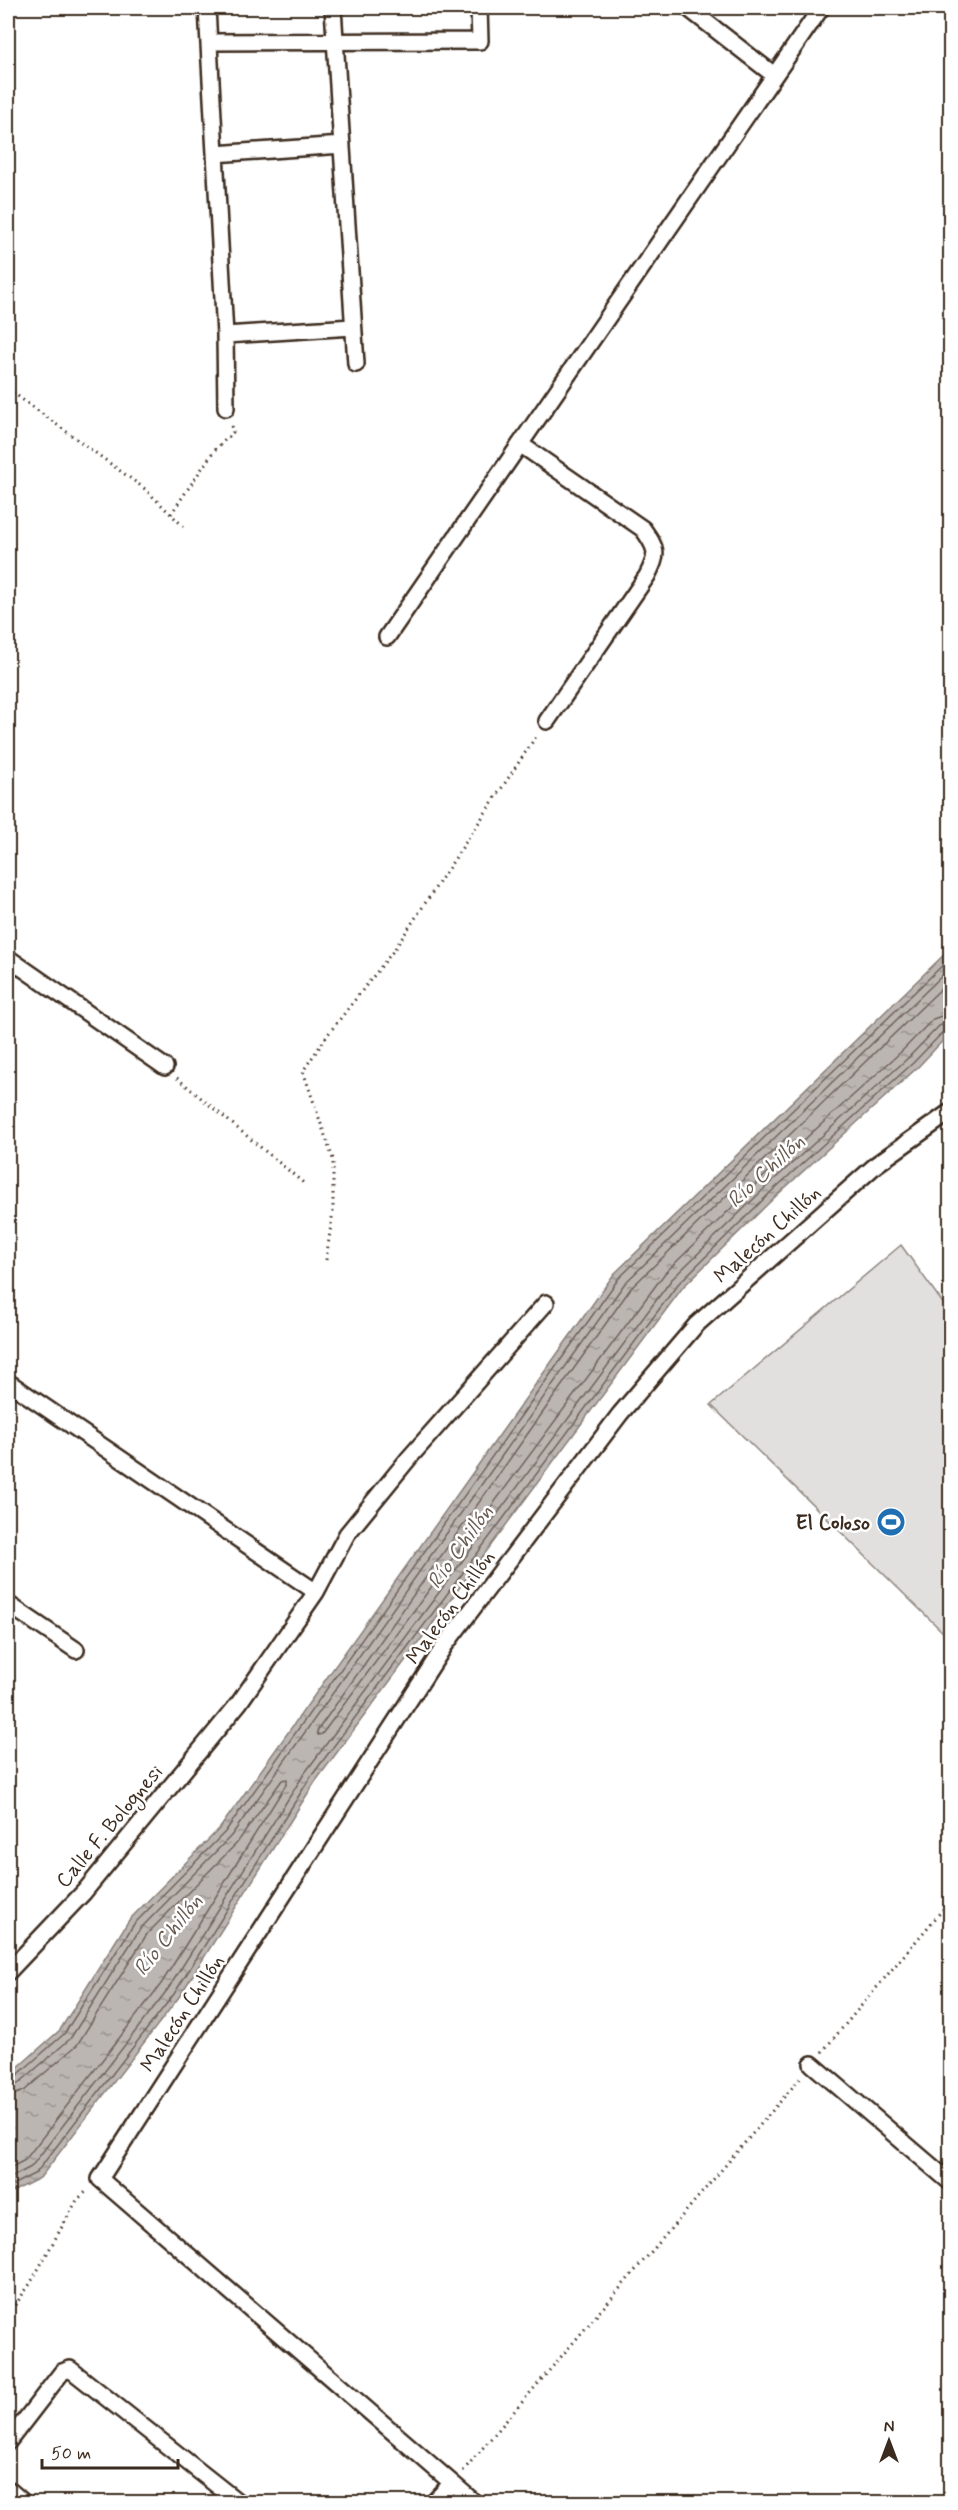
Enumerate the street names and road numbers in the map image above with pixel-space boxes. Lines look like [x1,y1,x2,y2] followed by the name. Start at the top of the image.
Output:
[708,1179,827,1290] street label: Malecón Chillón
[400,1545,502,1670] street label: Malecón Chillón
[50,1759,171,1895] street label: Calle F. Bolognesi
[134,1949,231,2078] street label: Malecón Chillón

